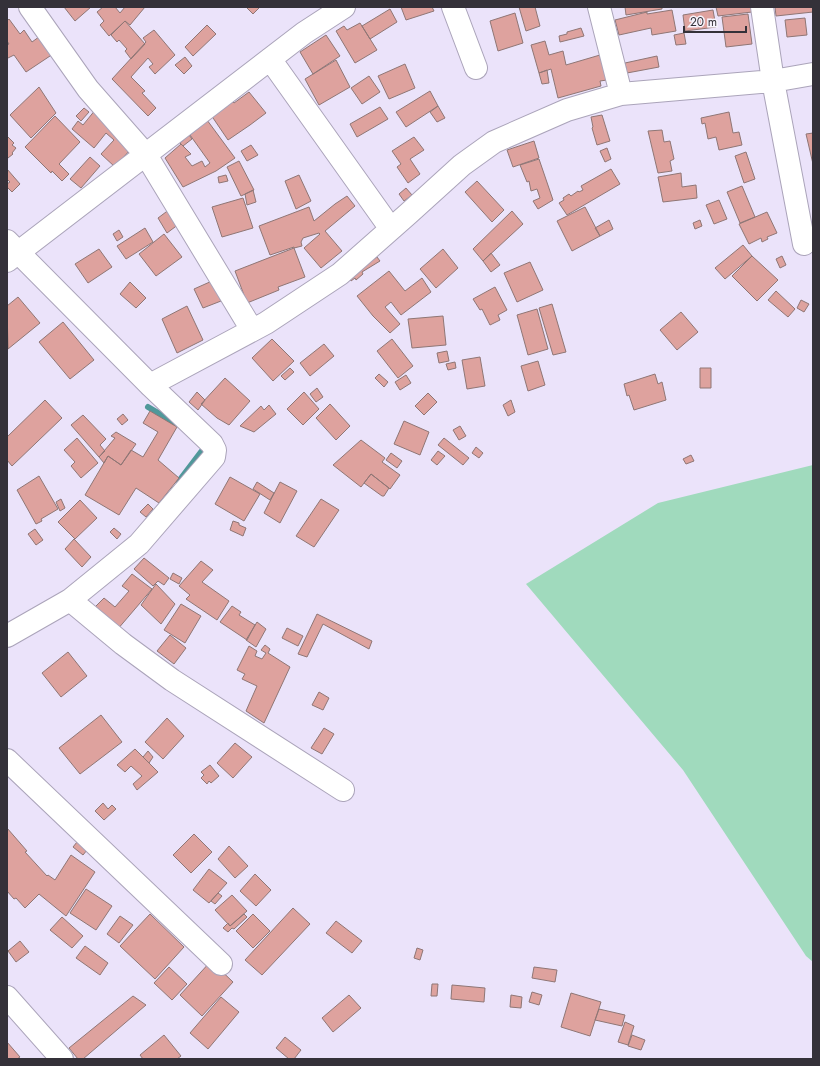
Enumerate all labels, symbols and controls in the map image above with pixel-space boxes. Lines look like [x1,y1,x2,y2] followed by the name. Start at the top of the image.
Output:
[684,8,746,34] scale bar
[690,13,717,31] text: 20 m

